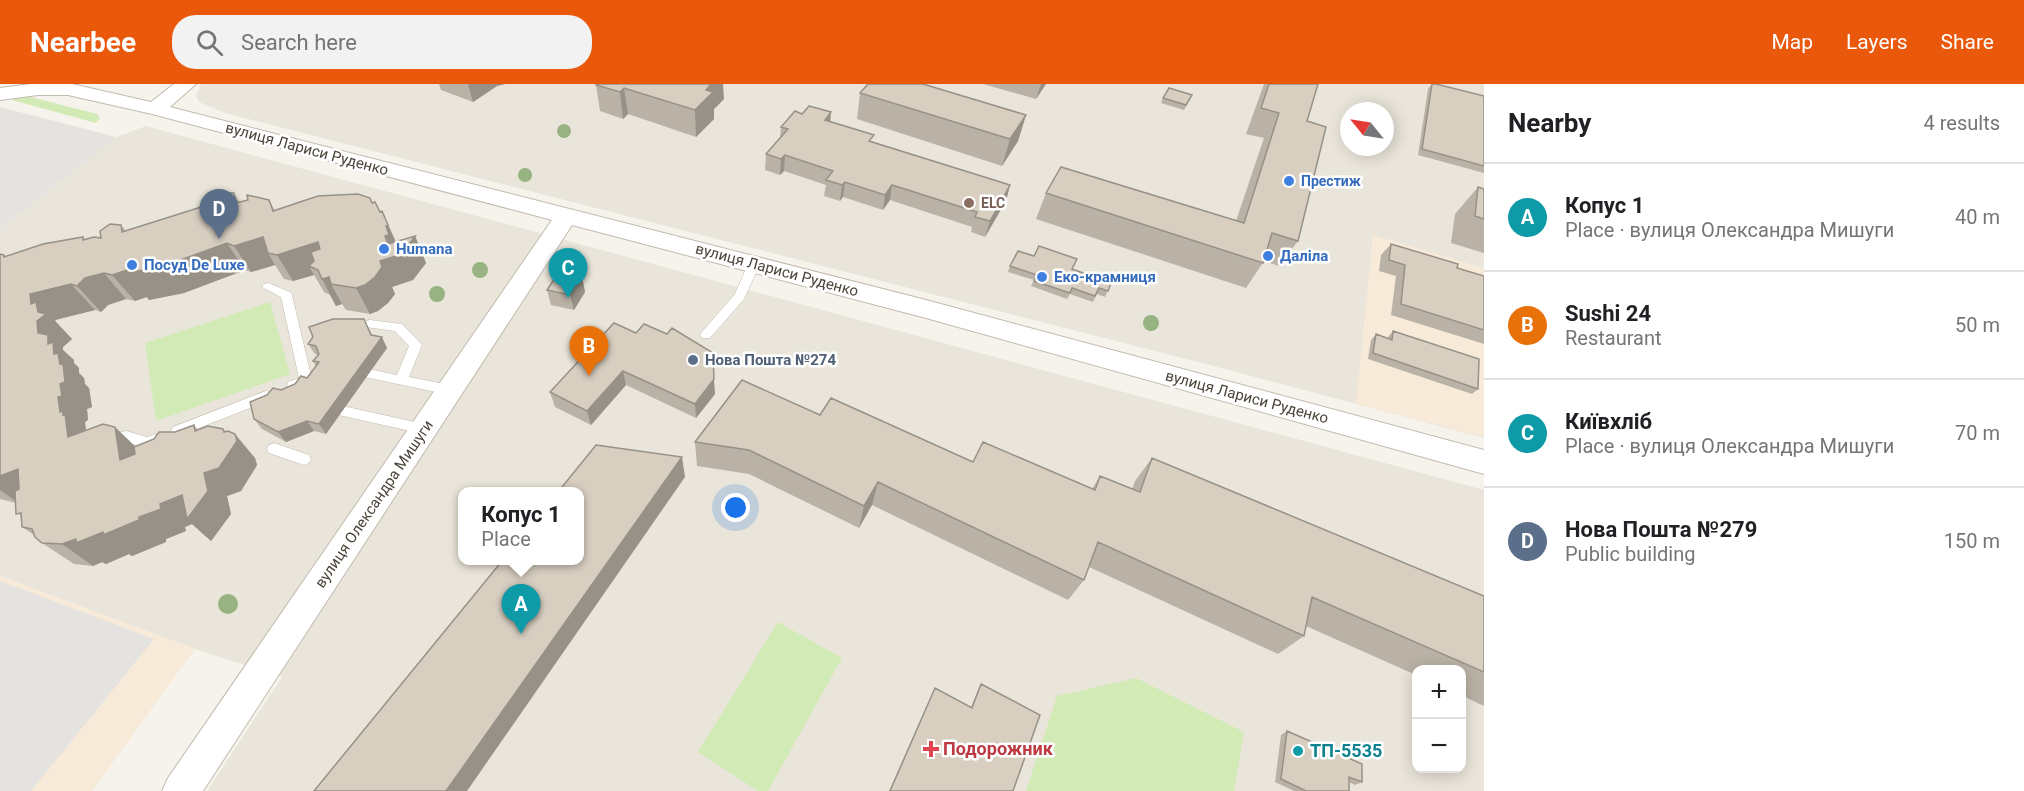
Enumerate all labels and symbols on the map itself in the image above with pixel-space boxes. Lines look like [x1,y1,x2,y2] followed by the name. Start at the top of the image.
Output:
[1340,102,1394,156] north arrow
[223,119,391,179] street label: вулиця Лариси Руденко
[1301,173,1361,189] place label: Престиж
[1282,174,1296,188] marker: Престиж
[200,190,238,239] pin: D
[981,195,1005,211] place label: ELC
[962,196,976,210] marker: ELC
[396,240,452,258] place label: Humana
[693,240,861,300] street label: вулиця Лариси Руденко
[377,242,391,256] marker: Humana
[1280,247,1328,265] place label: Даліла
[548,248,588,298] pin: C
[1261,249,1275,263] marker: Даліла
[144,256,245,274] place label: Посуд De Luxe
[125,258,139,272] marker: Посуд De Luxe
[1054,268,1156,286] place label: Еко-крамниця
[1035,270,1049,284] marker: Еко-крамниця
[570,326,608,376] pin: B
[705,351,836,369] place label: Нова Пошта №274
[686,353,700,367] marker: Нова Пошта №274
[1163,367,1331,427] street label: вулиця Лариси Руденко
[311,417,437,591] street label: вулиця Олександра Мишуги
[721,493,750,522] your location
[502,584,540,634] pin: A
[943,738,1054,759] place label: Подорожник
[1310,740,1382,761] place label: ТП-5535
[924,742,938,756] marker: Подорожник
[1291,744,1305,758] marker: ТП-5535

